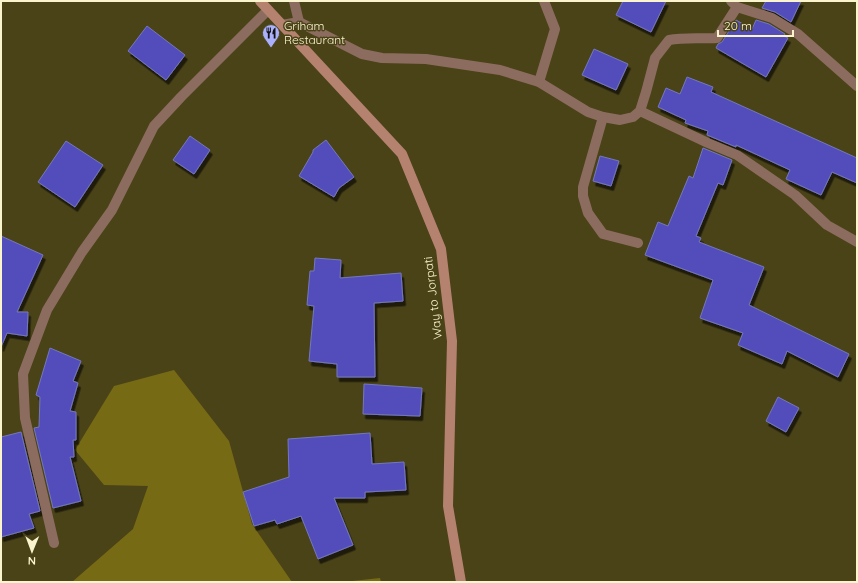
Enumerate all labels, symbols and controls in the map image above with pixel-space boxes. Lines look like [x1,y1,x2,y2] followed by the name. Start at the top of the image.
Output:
[718,12,793,38] scale bar
[284,18,345,47] place label: Griham Restaurant
[724,18,752,33] text: 20 m
[261,23,281,48] restaurant icon: Griham Restaurant
[420,256,445,340] street label: Way to Jorpati
[12,531,52,571] north arrow
[28,554,36,568] text: N

